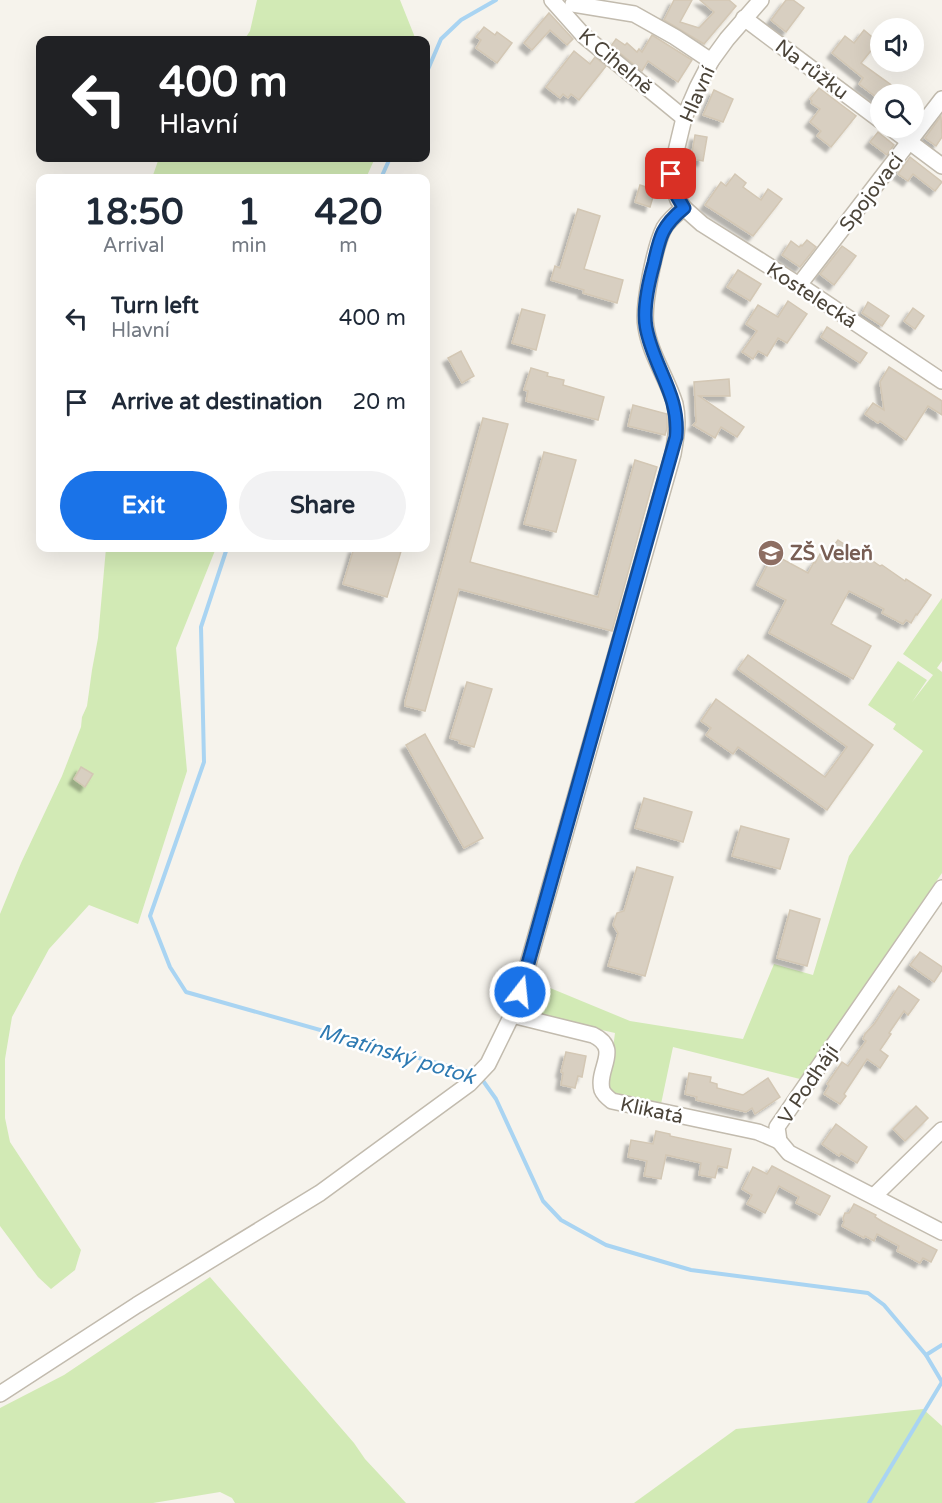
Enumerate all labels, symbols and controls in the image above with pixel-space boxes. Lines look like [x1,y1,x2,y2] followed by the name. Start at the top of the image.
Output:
[870,18,924,138] map controls
[870,18,924,72] button: sound
[573,24,657,100] street label: K Cihelně
[770,35,853,105] street label: Na růžku
[159,57,288,108] text: 400 m
[60,60,138,138] icon: left
[675,63,721,126] street label: Hlavní
[870,84,924,138] button: search
[159,108,238,141] text: Hlavní
[645,148,696,199] pin
[835,149,909,236] street label: Spojovací
[654,157,687,190] icon: arrive
[84,191,184,234] text: 18:50
[238,191,260,234] text: 1
[314,191,382,234] text: 420
[103,234,165,258] text: Arrival
[231,234,267,258] text: min
[339,234,358,258] text: m
[762,258,861,334] street label: Kostelecká
[111,293,199,319] text: Turn left
[60,302,93,335] icon: left
[339,305,406,331] text: 400 m
[111,319,170,343] text: Hlavní
[60,386,93,419] icon: arrive
[111,389,322,415] text: Arrive at destination
[352,389,406,415] text: 20 m
[60,471,227,540] button: Exit
[239,471,406,540] button: Share
[756,538,786,568] school or university icon: ZŠ Veleň
[790,540,873,566] place label: ZŠ Veleň
[488,960,552,1024] position arrow
[316,1019,479,1091] water label: Mratínský potok
[774,1040,844,1129] street label: V Podhájí
[618,1093,686,1129] street label: Klikatá

